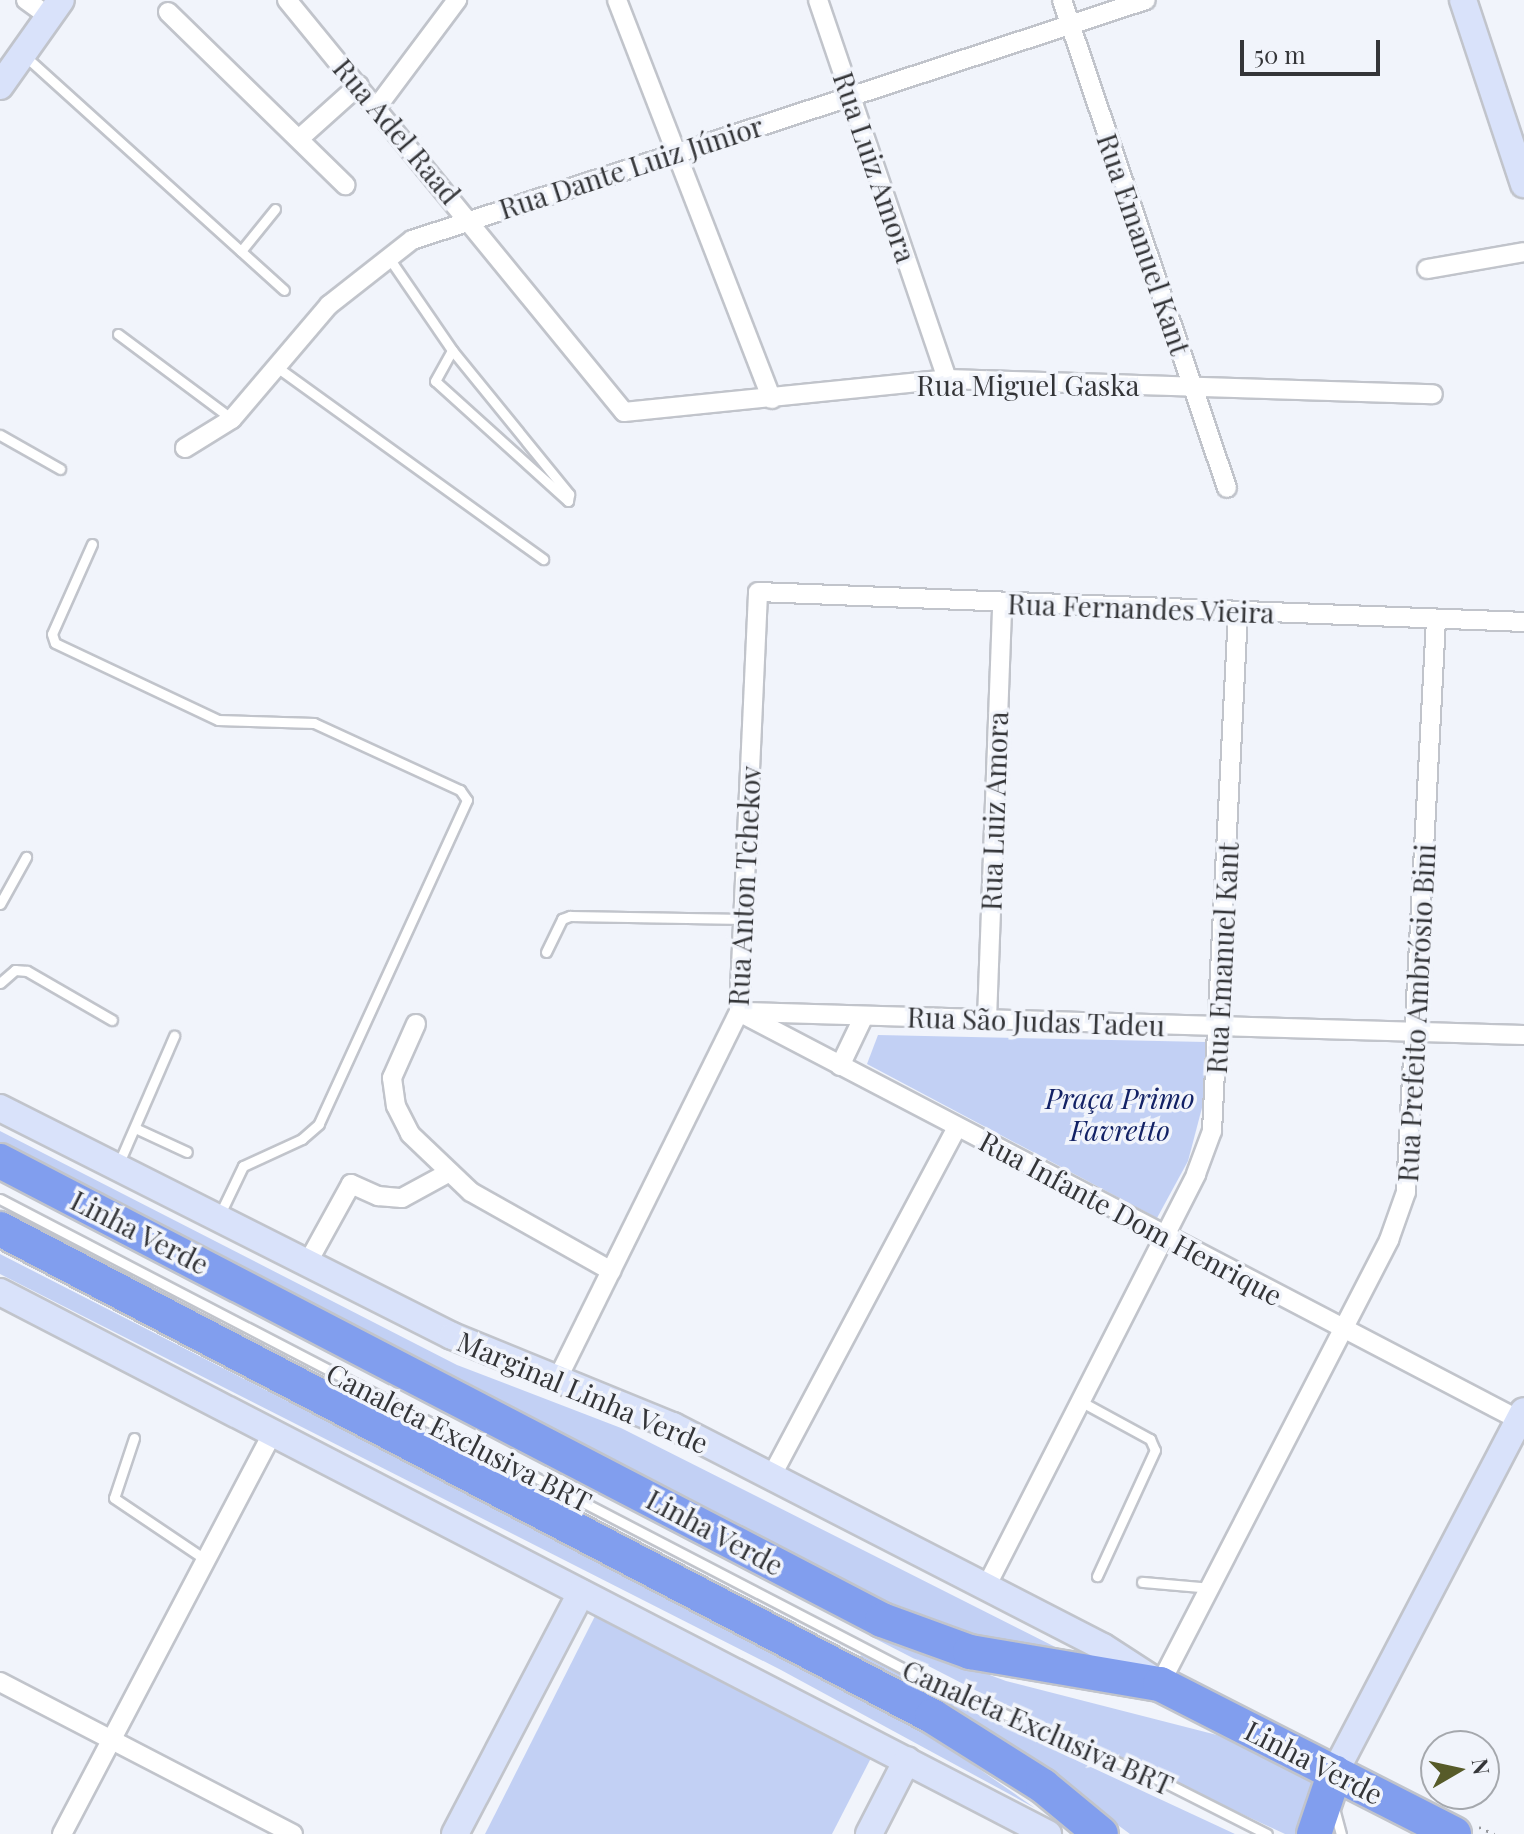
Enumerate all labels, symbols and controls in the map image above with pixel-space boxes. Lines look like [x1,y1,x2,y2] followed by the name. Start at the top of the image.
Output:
[1244,24,1384,74] scale bar
[1254,38,1306,70] text: 50 m
[326,51,468,211] street label: Rua Adel Raad
[826,67,924,267] street label: Rua Luiz Amora
[495,108,767,226] street label: Rua Dante Luiz Júnior
[1090,129,1198,359] street label: Rua Emanuel Kant
[916,368,1140,402] street label: Rua Miguel Gaska
[1006,587,1276,629] street label: Rua Fernandes Vieira
[974,710,1014,912] street label: Rua Luiz Amora
[721,764,767,1008] street label: Rua Anton Tchekov
[1199,841,1245,1075] street label: Rua Emanuel Kant
[1390,842,1442,1184] street label: Rua Prefeito Ambrósio Bini
[906,1000,1166,1042] street label: Rua São Judas Tadeu
[1045,1081,1195,1147] park label: Praça Primo Favretto
[974,1124,1288,1312] street label: Rua Infante Dom Henrique
[65,1183,215,1281] street label: Linha Verde
[452,1324,714,1460] street label: Marginal Linha Verde
[321,1355,597,1519] street label: Canaleta Exclusiva BRT
[640,1482,790,1582] street label: Linha Verde
[897,1652,1179,1802] street label: Canaleta Exclusiva BRT
[1239,1713,1389,1811] street label: Linha Verde
[1420,1730,1500,1810] north arrow
[1466,1756,1498,1777] text: N

